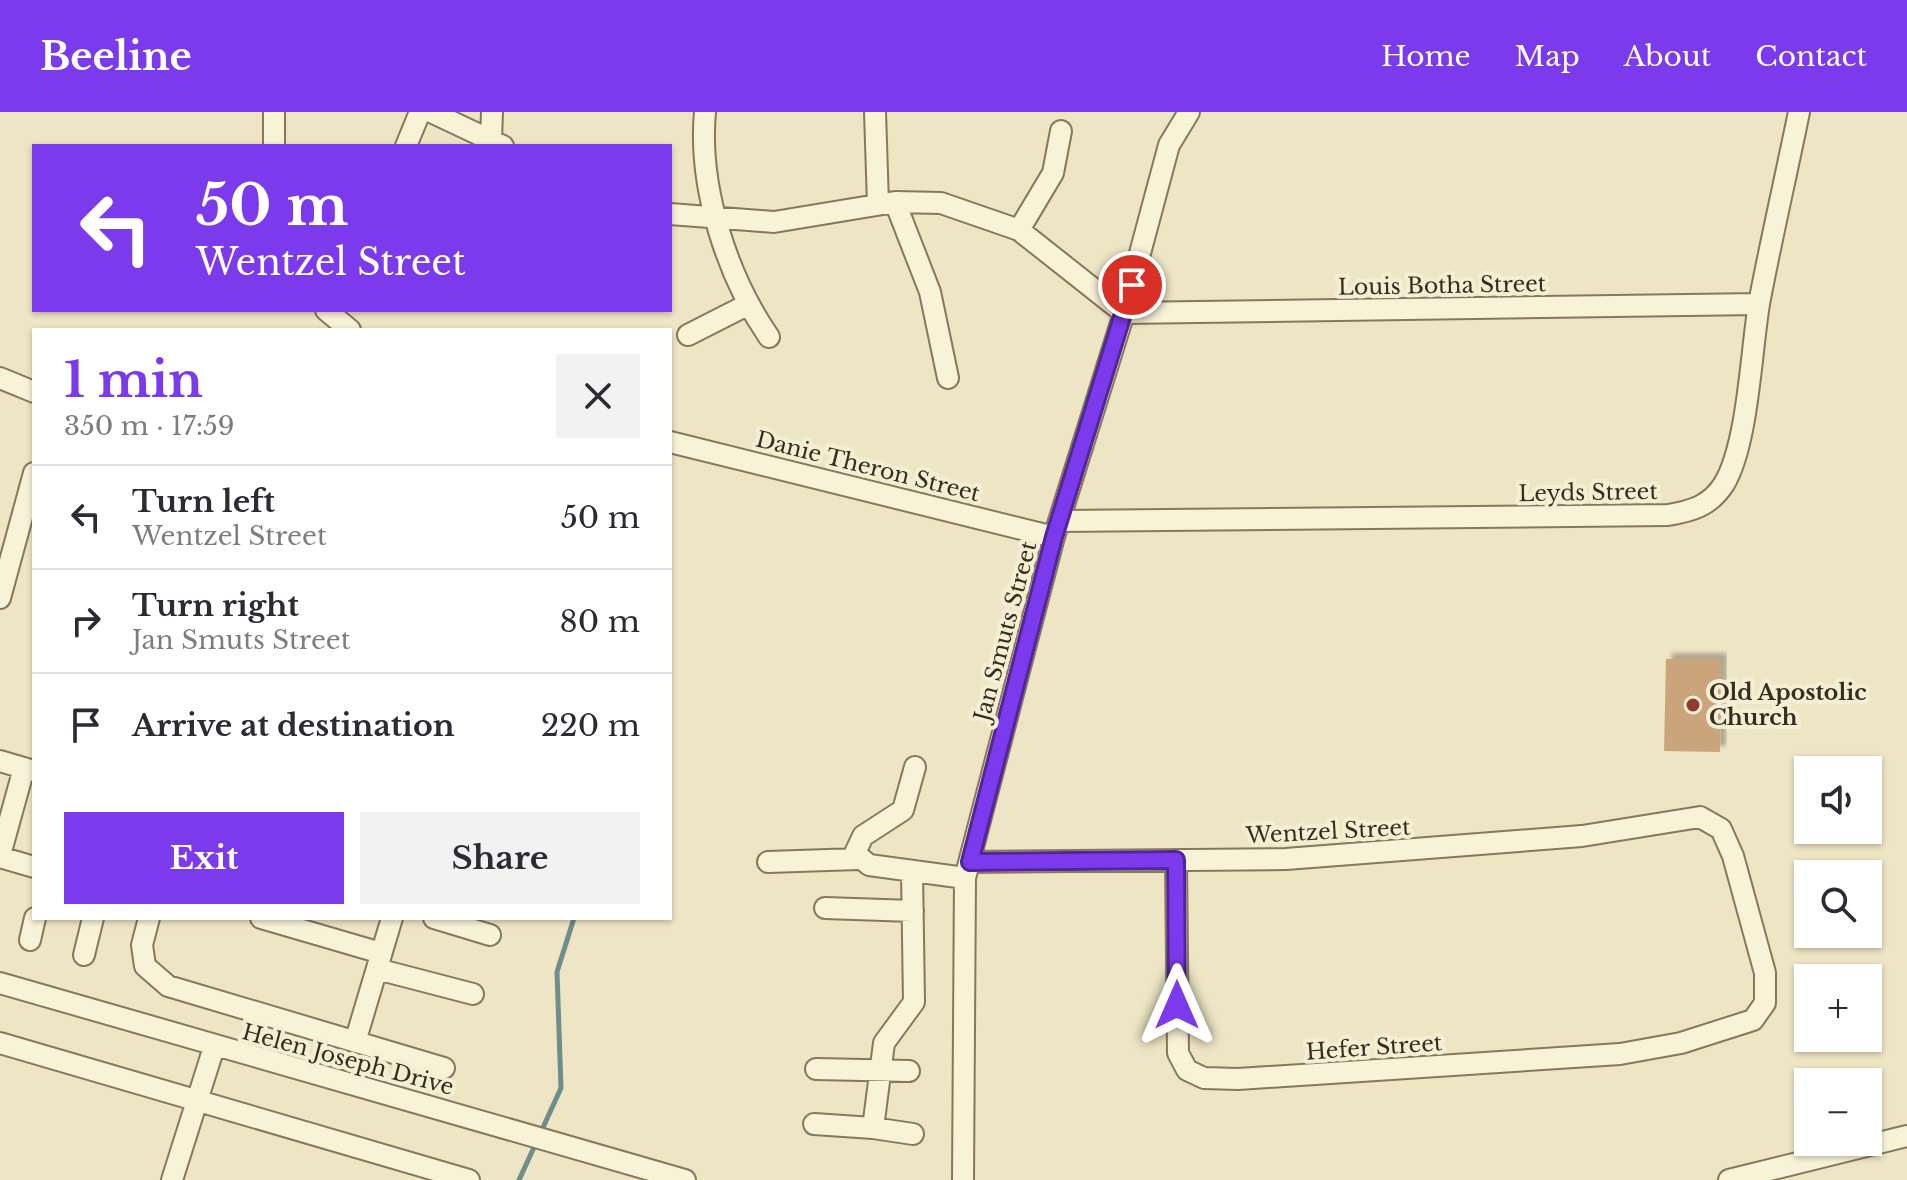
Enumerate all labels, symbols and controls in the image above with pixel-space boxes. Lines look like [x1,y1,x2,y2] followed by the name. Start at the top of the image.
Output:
[40,33,192,80] text: Beeline
[1381,39,1471,74] text: Home
[1515,39,1580,74] text: Map
[1624,39,1711,74] text: About
[1755,39,1867,74] text: Contact
[196,171,348,240] text: 50 m
[64,176,168,280] icon: left
[196,240,466,285] text: Wentzel Street
[1098,251,1166,319] pin
[1110,263,1154,307] icon: arrive
[1338,270,1547,301] street label: Louis Botha Street
[64,350,203,410] text: 1 min
[556,354,640,438] button: close
[64,410,235,442] text: 350 m · 17:59
[753,426,983,508] street label: Danie Theron Street
[1518,478,1659,507] street label: Leyds Street
[132,483,275,520] text: Turn left
[64,495,108,539] icon: left
[561,499,640,536] text: 50 m
[132,520,327,552] text: Wentzel Street
[968,538,1043,727] street label: Jan Smuts Street
[132,587,299,624] text: Turn right
[64,599,108,643] icon: right
[560,603,640,640] text: 80 m
[132,624,351,656] text: Jan Smuts Street
[1709,679,1867,731] place label: Old Apostolic Church
[1684,696,1702,714] marker: Old Apostolic Church
[64,703,108,747] icon: arrive
[132,707,455,744] text: Arrive at destination
[541,707,640,744] text: 220 m
[1794,756,1882,1156] map controls
[1794,756,1882,844] button: sound
[64,812,344,904] button: Exit
[360,812,640,904] button: Share
[1244,814,1412,849] street label: Wentzel Street
[1794,860,1882,948] button: search
[1135,963,1219,1047] position arrow
[1794,964,1882,1052] button: +
[239,1018,457,1101] street label: Helen Joseph Drive
[1305,1029,1444,1066] street label: Hefer Street
[1794,1068,1882,1156] button: −

